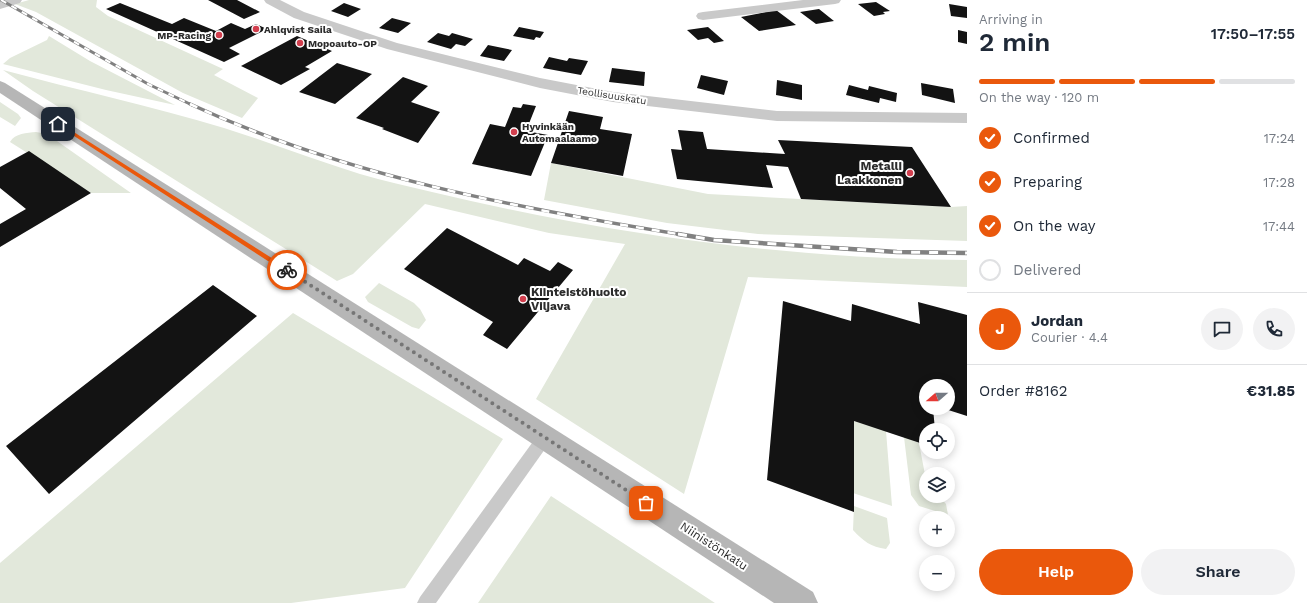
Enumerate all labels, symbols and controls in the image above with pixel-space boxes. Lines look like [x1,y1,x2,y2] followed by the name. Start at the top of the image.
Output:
[979,12,1043,27] text: Arriving in
[251,24,261,34] marker: Ahlqvist Saila
[264,24,332,35] place label: Ahlqvist Saila
[1211,25,1295,43] text: 17:50–17:55
[979,27,1050,57] text: 2 min
[157,30,211,41] place label: MP-Racing
[214,30,224,40] marker: MP-Racing
[295,38,305,48] marker: Mopoauto-OP
[308,38,377,49] place label: Mopoauto-OP
[577,85,647,106] street label: Teollisuuskatu
[979,90,1099,105] text: On the way · 120 m
[41,107,75,141] pin
[47,113,69,135] icon: home
[522,121,597,144] place label: Hyvinkään Automaalaamo
[509,127,519,137] marker: Hyvinkään Automaalaamo
[979,127,1001,149] icon: check
[1013,129,1090,147] text: Confirmed
[1264,131,1295,146] text: 17:24
[837,159,902,187] place label: Metalli Laakkonen
[905,168,915,178] marker: Metalli Laakkonen
[979,171,1001,193] icon: check
[1013,173,1082,191] text: Preparing
[1263,175,1295,190] text: 17:28
[979,215,1001,237] icon: check
[1013,217,1095,235] text: On the way
[1263,219,1295,234] text: 17:44
[267,250,307,290] courier
[276,259,298,281] icon: bike
[1013,261,1081,279] text: Delivered
[531,285,626,313] place label: Kiinteistöhuolto Viljava
[518,294,528,304] marker: Kiinteistöhuolto Viljava
[1201,308,1243,350] button: chat
[1253,308,1295,350] button: phone
[1031,312,1083,330] text: Jordan
[995,320,1005,338] text: J
[1031,330,1108,345] text: Courier · 4.4
[919,379,955,415] north arrow
[919,379,955,591] map controls
[979,382,1068,400] text: Order #8162
[1247,382,1295,400] text: €31.85
[919,423,955,459] button: locate
[919,467,955,503] button: layers
[629,486,663,520] pin
[635,492,657,514] icon: bag
[919,511,955,547] button: +
[678,519,750,573] street label: Niinistönkatu
[979,549,1133,595] button: Help
[1141,549,1295,595] button: Share
[919,555,955,591] button: −

